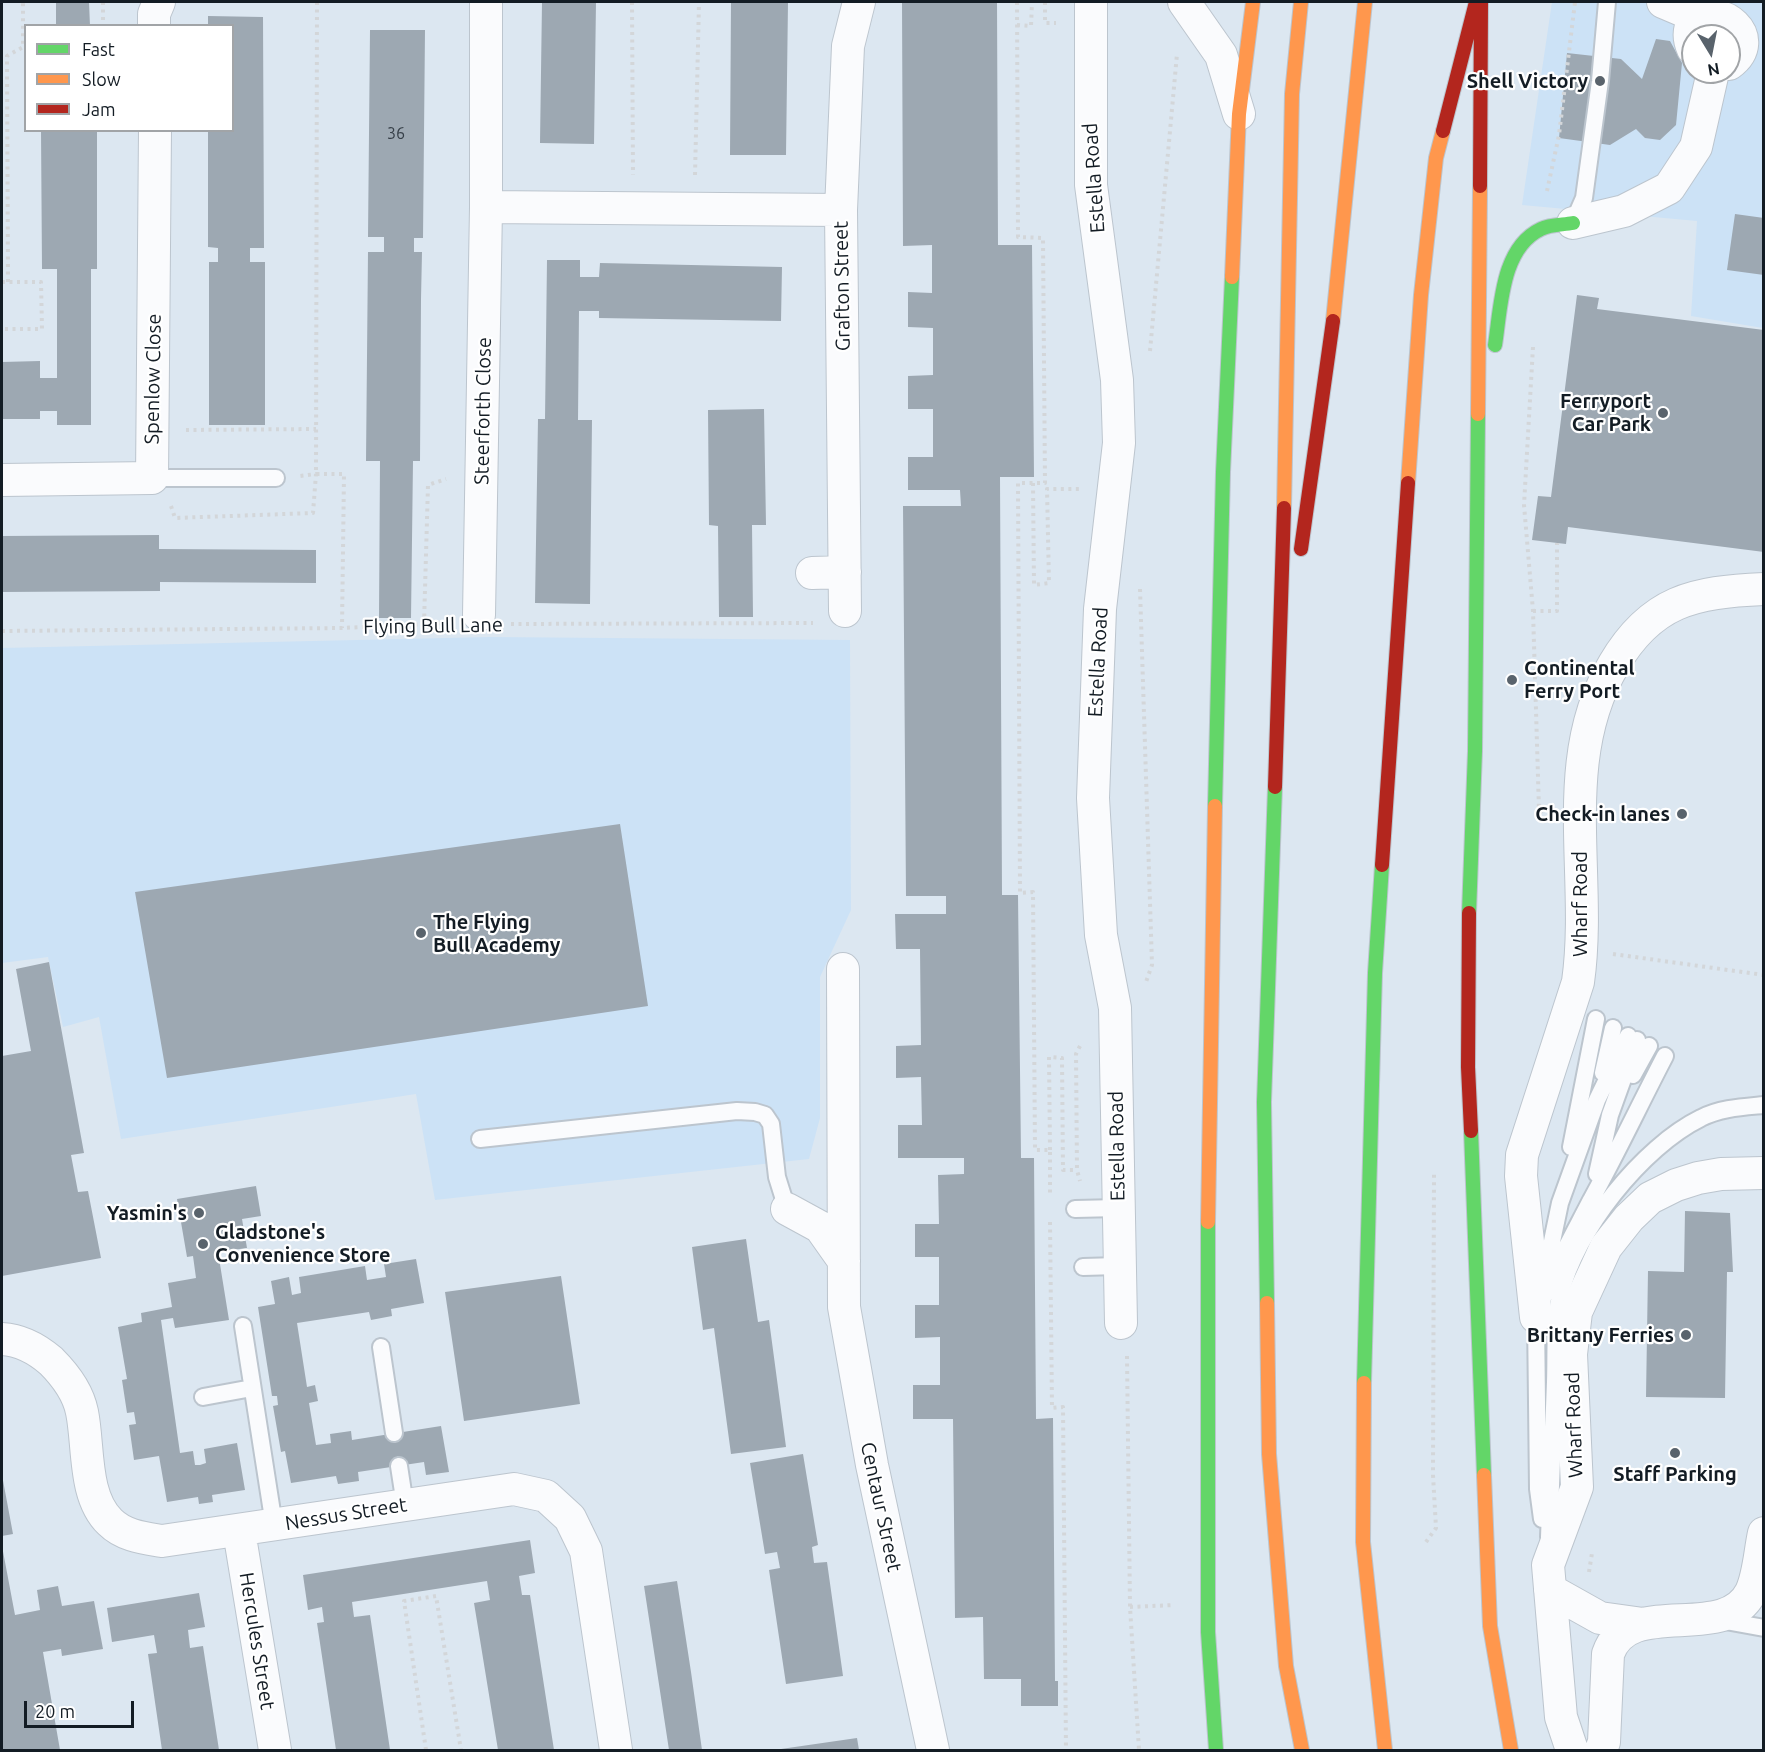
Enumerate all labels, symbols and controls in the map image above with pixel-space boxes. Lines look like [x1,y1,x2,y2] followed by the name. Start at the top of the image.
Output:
[24,24,234,132] legend
[1681,24,1741,84] north arrow
[82,39,115,59] text: Fast
[1706,60,1721,80] text: N
[82,69,121,89] text: Slow
[1467,69,1588,93] place label: Shell Victory
[1593,74,1607,88] marker: Shell Victory
[82,99,116,119] text: Jam
[1078,122,1110,234] street label: Estella Road
[387,124,405,144] house number: 36
[829,221,855,351] street label: Grafton Street
[140,314,166,444] street label: Spenlow Close
[470,337,496,485] street label: Steerforth Close
[1560,389,1651,436] place label: Ferryport Car Park
[1656,406,1670,420] marker: Ferryport Car Park
[1083,606,1113,718] street label: Estella Road
[363,613,503,639] street label: Flying Bull Lane
[1524,656,1635,703] place label: Continental Ferry Port
[1505,673,1519,687] marker: Continental Ferry Port
[1535,802,1670,826] place label: Check-in lanes
[1675,807,1689,821] marker: Check-in lanes
[1568,851,1592,957] street label: Wharf Road
[433,910,560,957] place label: The Flying Bull Academy
[414,926,428,940] marker: The Flying Bull Academy
[1104,1091,1130,1201] street label: Estella Road
[107,1201,187,1225] place label: Yasmin's
[192,1206,206,1220] marker: Yasmin's
[215,1220,391,1267] place label: Gladstone's Convenience Store
[196,1237,210,1251] marker: Gladstone's Convenience Store
[1527,1323,1674,1347] place label: Brittany Ferries
[1679,1328,1693,1342] marker: Brittany Ferries
[1560,1372,1588,1478] street label: Wharf Road
[856,1440,906,1574] street label: Centaur Street
[1668,1446,1682,1460] marker: Staff Parking
[1613,1462,1737,1486] place label: Staff Parking
[283,1493,409,1535] street label: Nessus Street
[234,1571,280,1711] street label: Hercules Street
[27,1689,136,1727] scale bar
[35,1701,75,1721] text: 20 m

